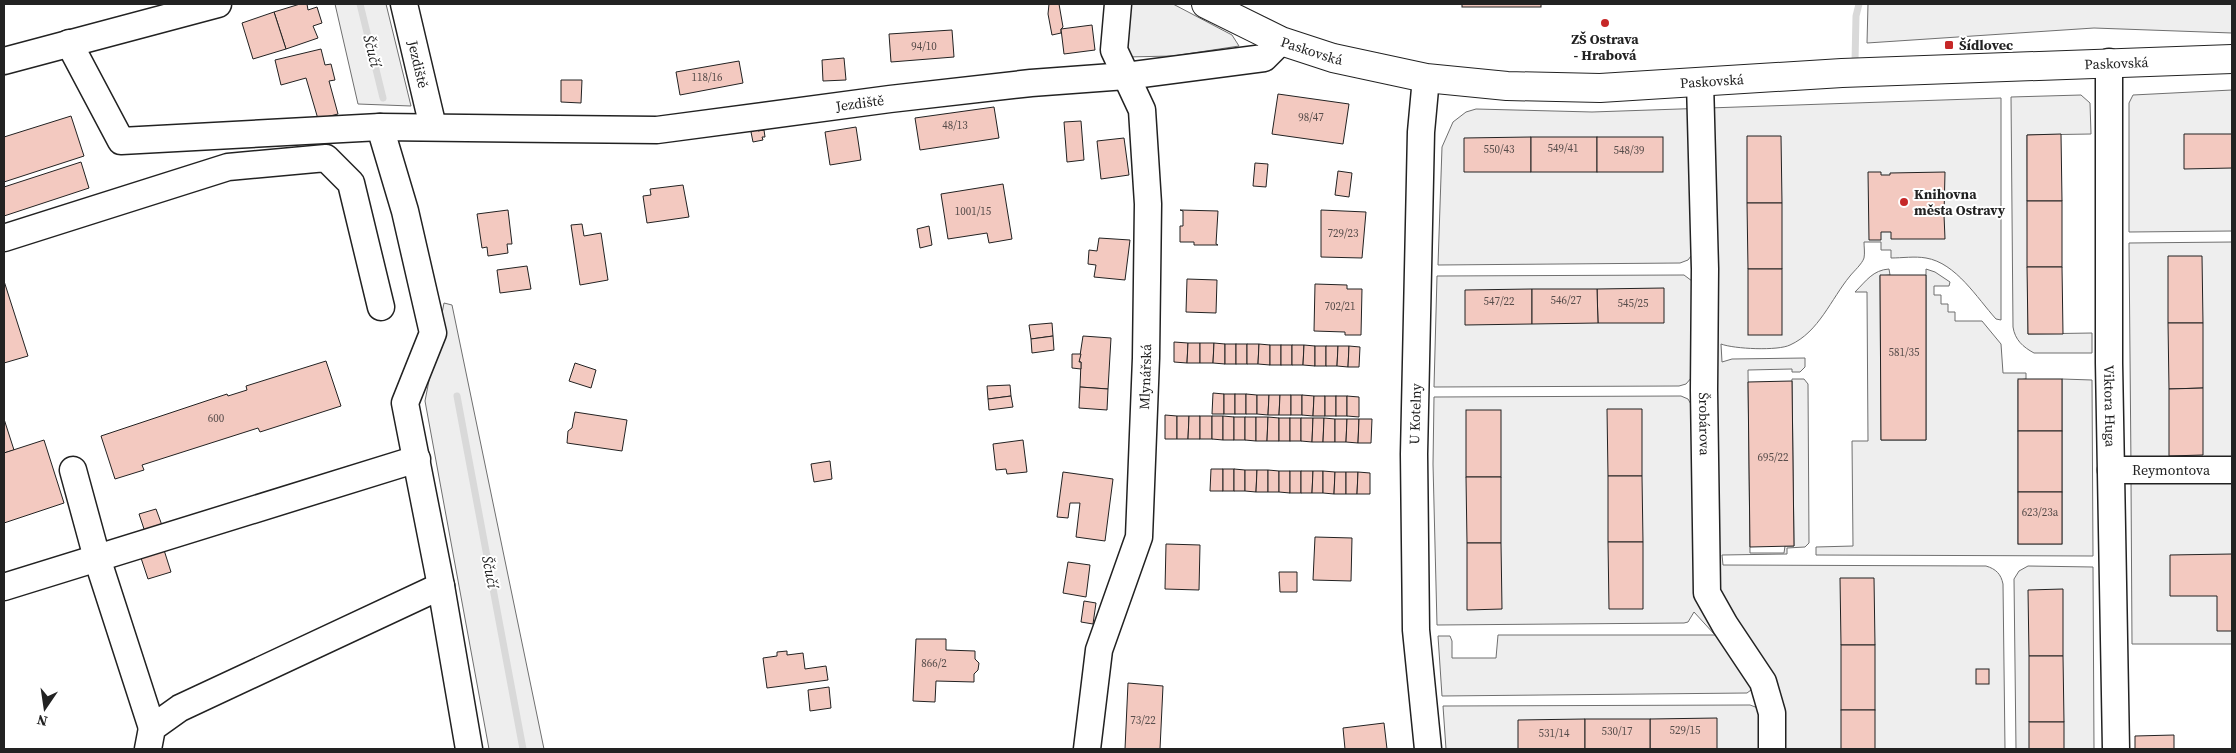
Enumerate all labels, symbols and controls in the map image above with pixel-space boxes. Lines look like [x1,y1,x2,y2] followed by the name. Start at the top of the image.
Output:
[1599,17,1611,29] marker: ZŠ Ostrava - Hrabová
[1571,29,1639,65] place label: ZŠ Ostrava - Hrabová
[1278,32,1345,70] street label: Paskovská
[358,33,387,71] water label: Ščučí
[1959,35,2013,55] place label: Šídlovec
[403,38,434,90] street label: Jezdiště
[911,39,937,54] house number: 94/10
[1943,39,1955,51] marker: Šídlovec
[2084,52,2150,74] street label: Paskovská
[1679,69,1745,93] street label: Paskovská
[691,70,723,85] house number: 118/16
[834,90,885,116] street label: Jezdiště
[1298,110,1324,125] house number: 98/47
[942,118,968,133] house number: 48/13
[1547,141,1579,156] house number: 549/41
[1483,142,1515,157] house number: 550/43
[1613,143,1645,158] house number: 548/39
[1914,184,2006,220] place label: Knihovna města Ostravy
[1898,196,1910,208] marker: Knihovna města Ostravy
[955,204,992,219] house number: 1001/15
[1327,226,1359,241] house number: 729/23
[1550,293,1582,308] house number: 546/27
[1483,294,1515,309] house number: 547/22
[1617,296,1649,311] house number: 545/25
[1324,299,1356,314] house number: 702/21
[1134,343,1156,410] street label: Mlynářská
[1888,345,1920,360] house number: 581/35
[2099,365,2121,448] street label: Viktora Huga
[1404,382,1426,445] street label: U Kotelny
[1694,392,1715,456] street label: Šrobárova
[208,411,225,426] house number: 600
[1757,450,1789,465] house number: 695/22
[2132,460,2211,480] street label: Reymontova
[2022,505,2059,520] house number: 623/23a
[477,554,504,591] water label: Ščučí
[921,656,947,671] house number: 866/2
[20,683,70,733] north arrow
[35,710,49,732] text: N
[1130,713,1156,728] house number: 73/22
[1669,723,1701,738] house number: 529/15
[1601,724,1633,739] house number: 530/17
[1538,726,1570,741] house number: 531/14

